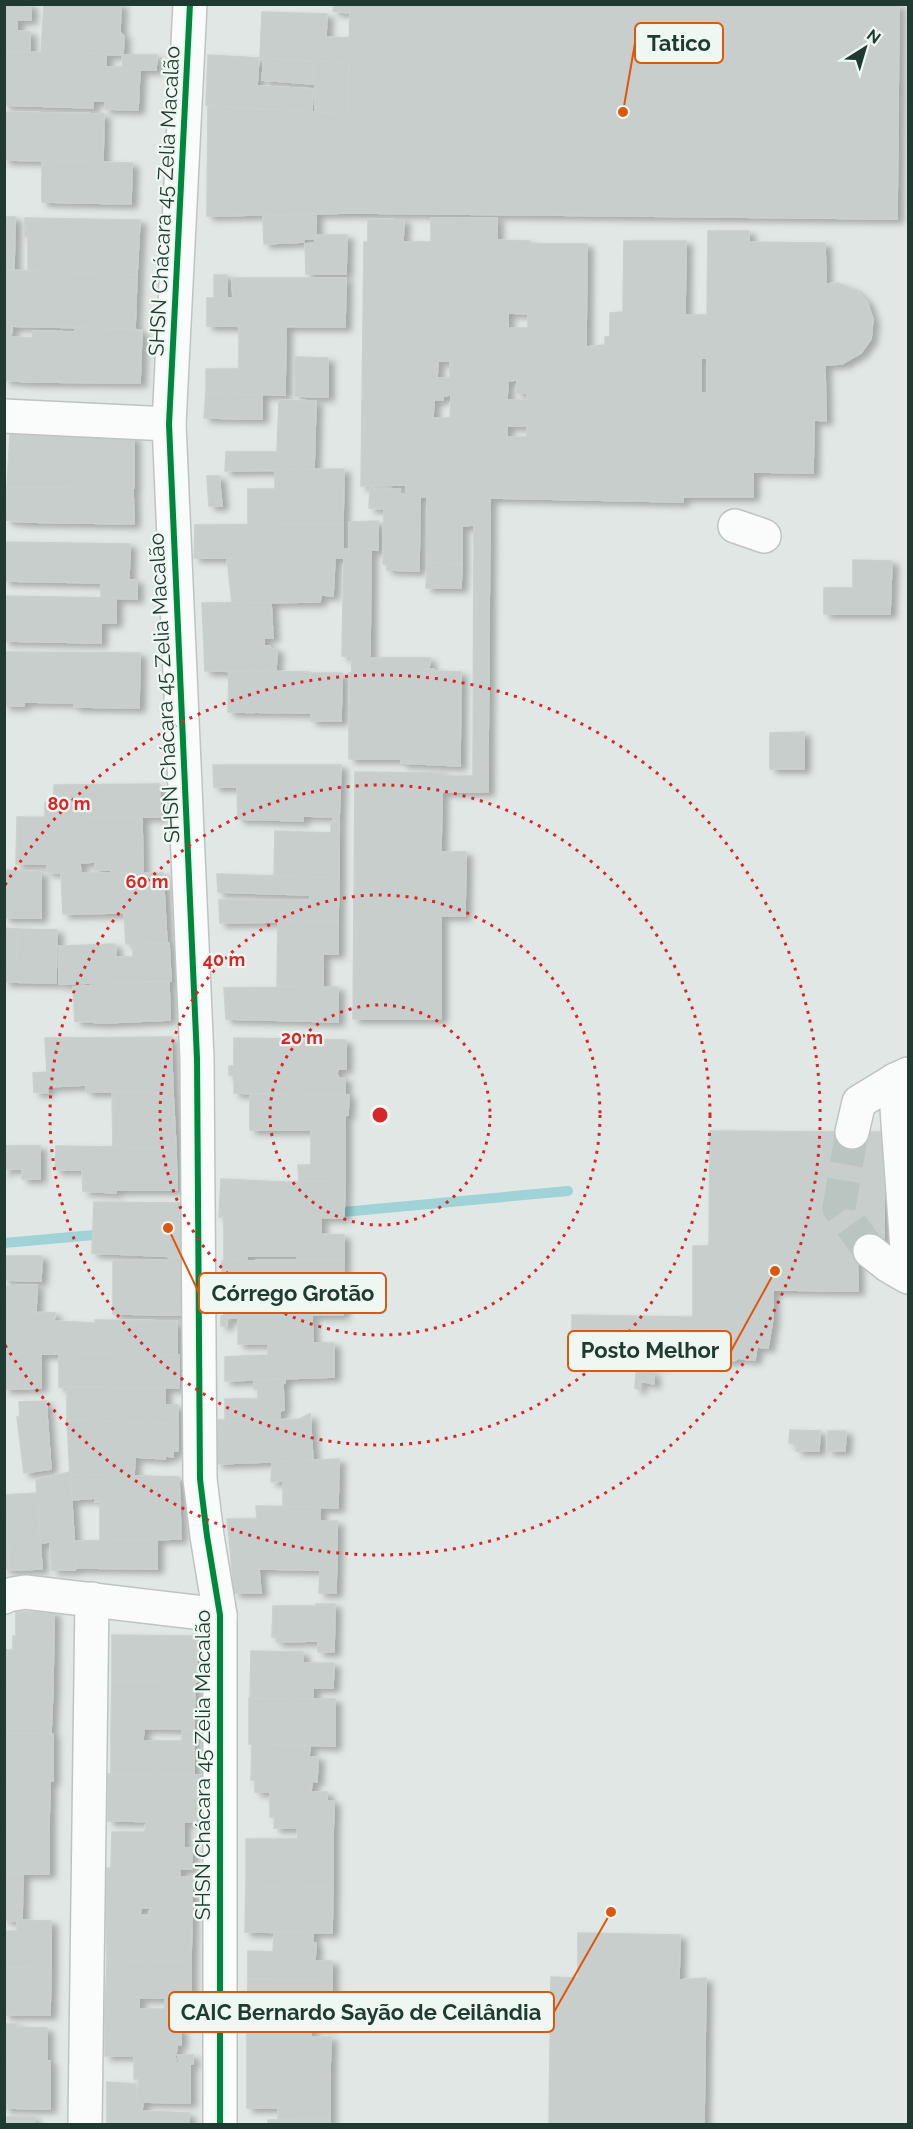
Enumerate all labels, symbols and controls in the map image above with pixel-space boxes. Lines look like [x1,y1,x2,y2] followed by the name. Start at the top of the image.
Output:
[835,18,895,78] north arrow
[635,23,723,63] callout: Tatico
[863,25,884,48] text: N
[647,30,711,56] text: Tatico
[143,45,185,357] street label: SHSN Chácara 45 Zelia Macalão
[143,532,185,844] street label: SHSN Chácara 45 Zelia Macalão
[47,793,91,814] text: 80 m
[125,871,169,892] text: 60 m
[203,949,245,970] text: 40 m
[281,1027,323,1048] text: 20 m
[370,1105,390,1125] centre of rings
[199,1273,386,1313] callout: Córrego Grotão
[212,1280,374,1306] text: Córrego Grotão
[568,1331,731,1371] callout: Posto Melhor
[581,1337,720,1363] text: Posto Melhor
[190,1610,215,1920] street label: SHSN Chácara 45 Zelia Macalão
[169,1992,554,2032] callout: CAIC Bernardo Sayão de Ceilândia
[181,1999,541,2025] text: CAIC Bernardo Sayão de Ceilândia

